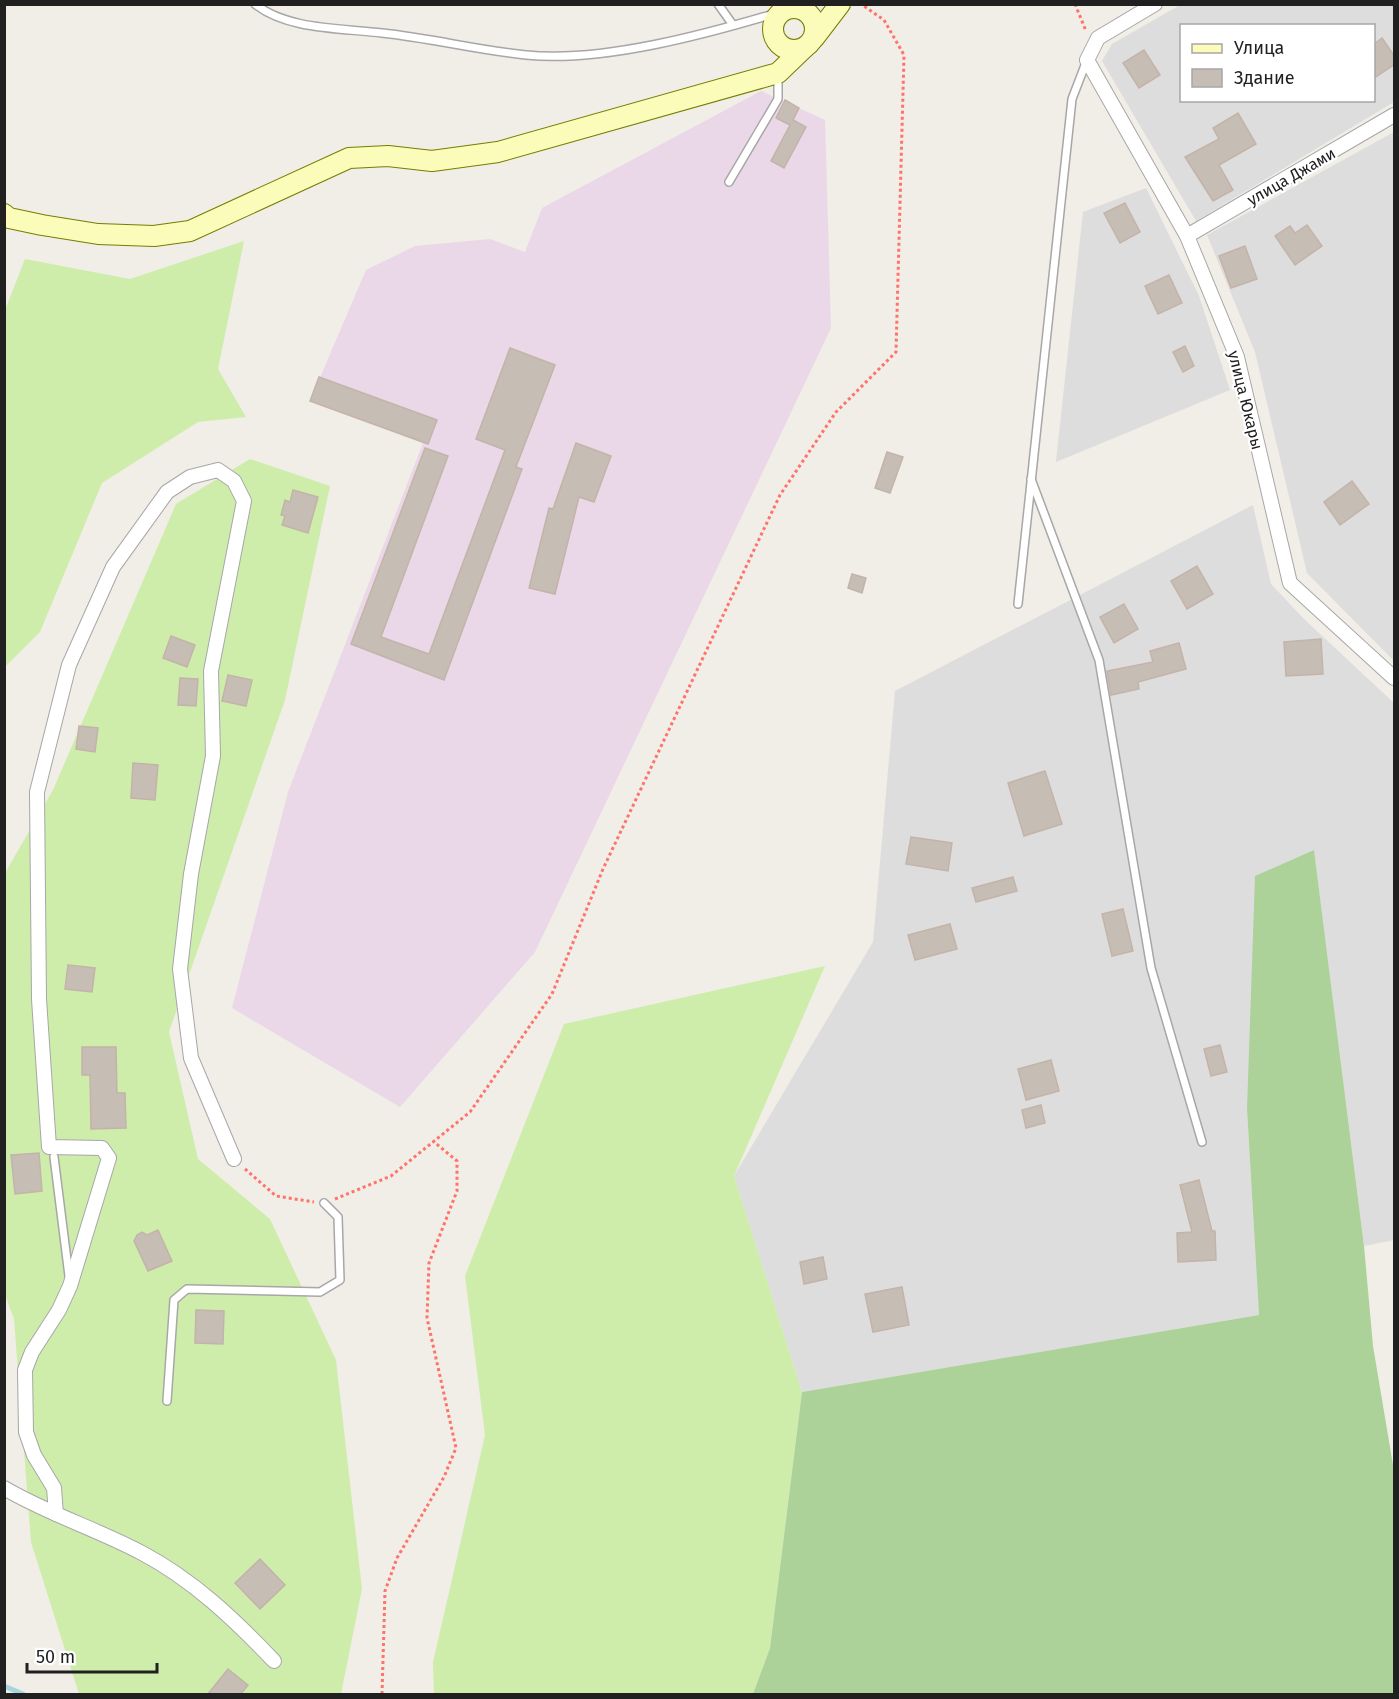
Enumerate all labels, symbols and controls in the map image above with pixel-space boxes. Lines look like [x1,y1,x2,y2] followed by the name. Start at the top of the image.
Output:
[1180,24,1375,102] legend
[1234,37,1284,59] text: Улица
[1234,67,1295,89] text: Здание
[1244,143,1339,209] street label: улица Джами
[1224,349,1267,452] street label: улица Юкары
[27,1636,158,1674] scale bar
[36,1646,75,1668] text: 50 m

